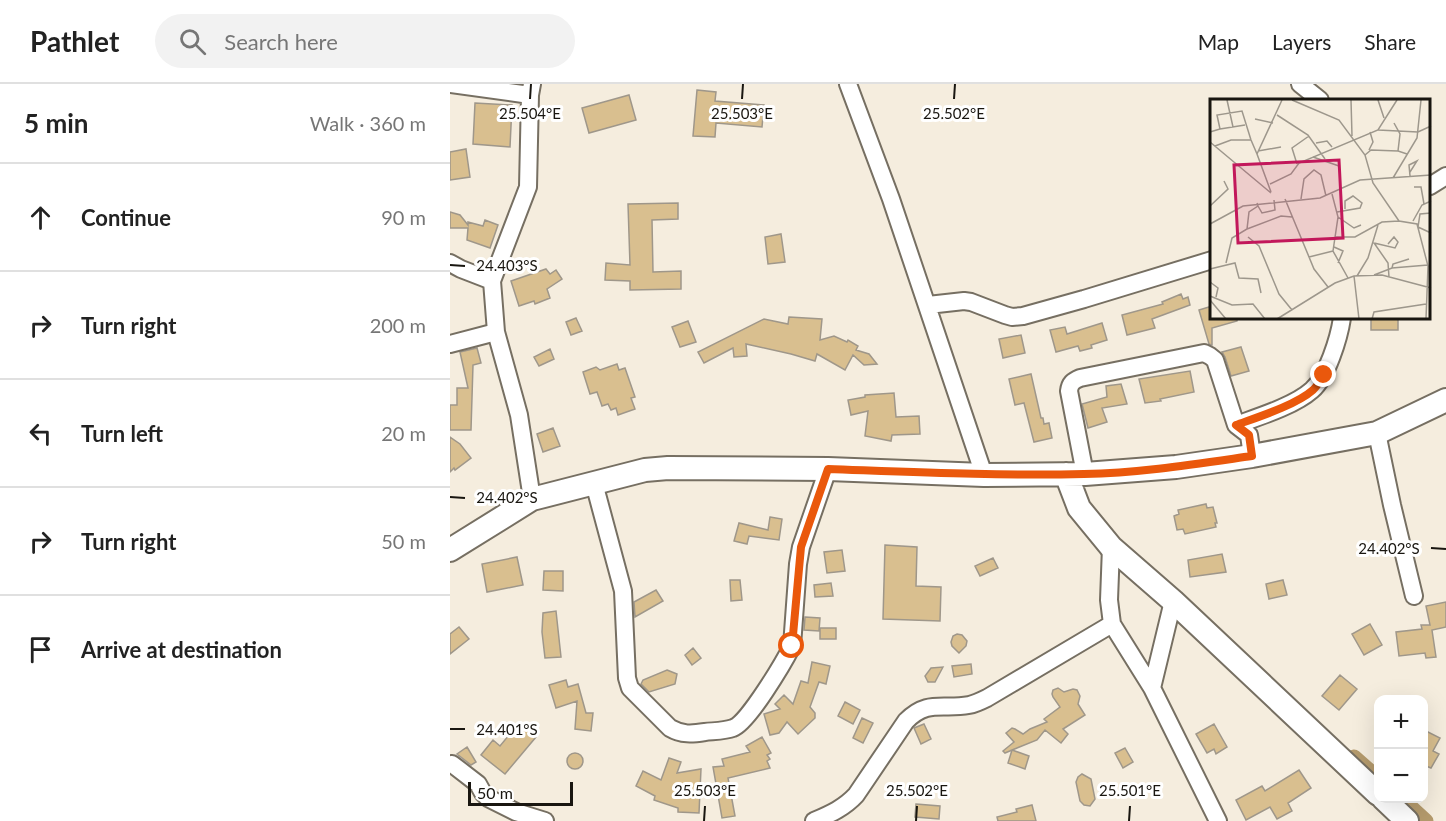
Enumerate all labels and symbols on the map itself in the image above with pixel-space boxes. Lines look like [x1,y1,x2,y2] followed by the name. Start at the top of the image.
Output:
[1210,99,1431,320] inset map
[499,104,561,122] text: 25.504°E
[711,104,773,122] text: 25.503°E
[923,104,985,122] text: 25.502°E
[476,256,538,274] text: 24.403°S
[1310,361,1336,387] route end
[476,488,538,506] text: 24.402°S
[1358,539,1420,557] text: 24.402°S
[778,632,804,658] route start
[476,720,538,738] text: 24.401°S
[468,779,573,806] scale bar
[674,781,736,799] text: 25.503°E
[886,781,948,799] text: 25.502°E
[1099,781,1161,799] text: 25.501°E

